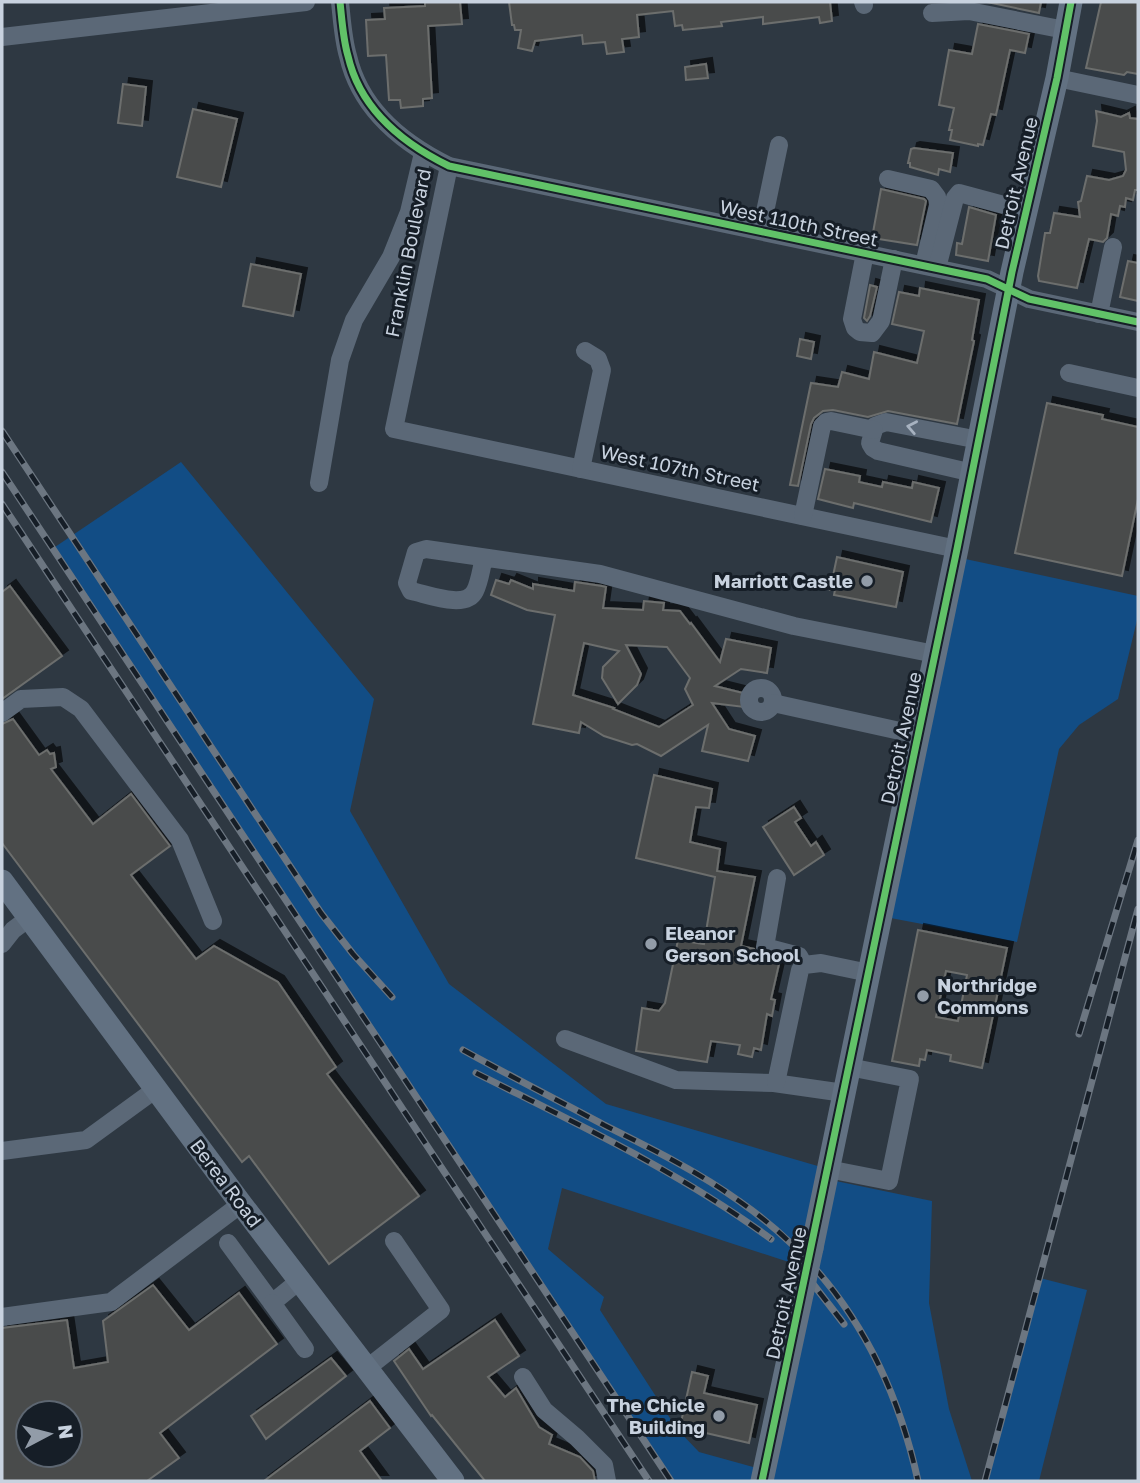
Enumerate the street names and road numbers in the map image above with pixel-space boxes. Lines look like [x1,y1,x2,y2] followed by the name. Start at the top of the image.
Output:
[989,115,1042,251] street label: Detroit Avenue
[380,167,435,339] street label: Franklin Boulevard
[718,194,880,251] street label: West 110th Street
[598,439,762,496] street label: West 107th Street
[875,669,926,806] street label: Detroit Avenue
[186,1134,267,1231] street label: Berea Road
[760,1224,811,1361] street label: Detroit Avenue

